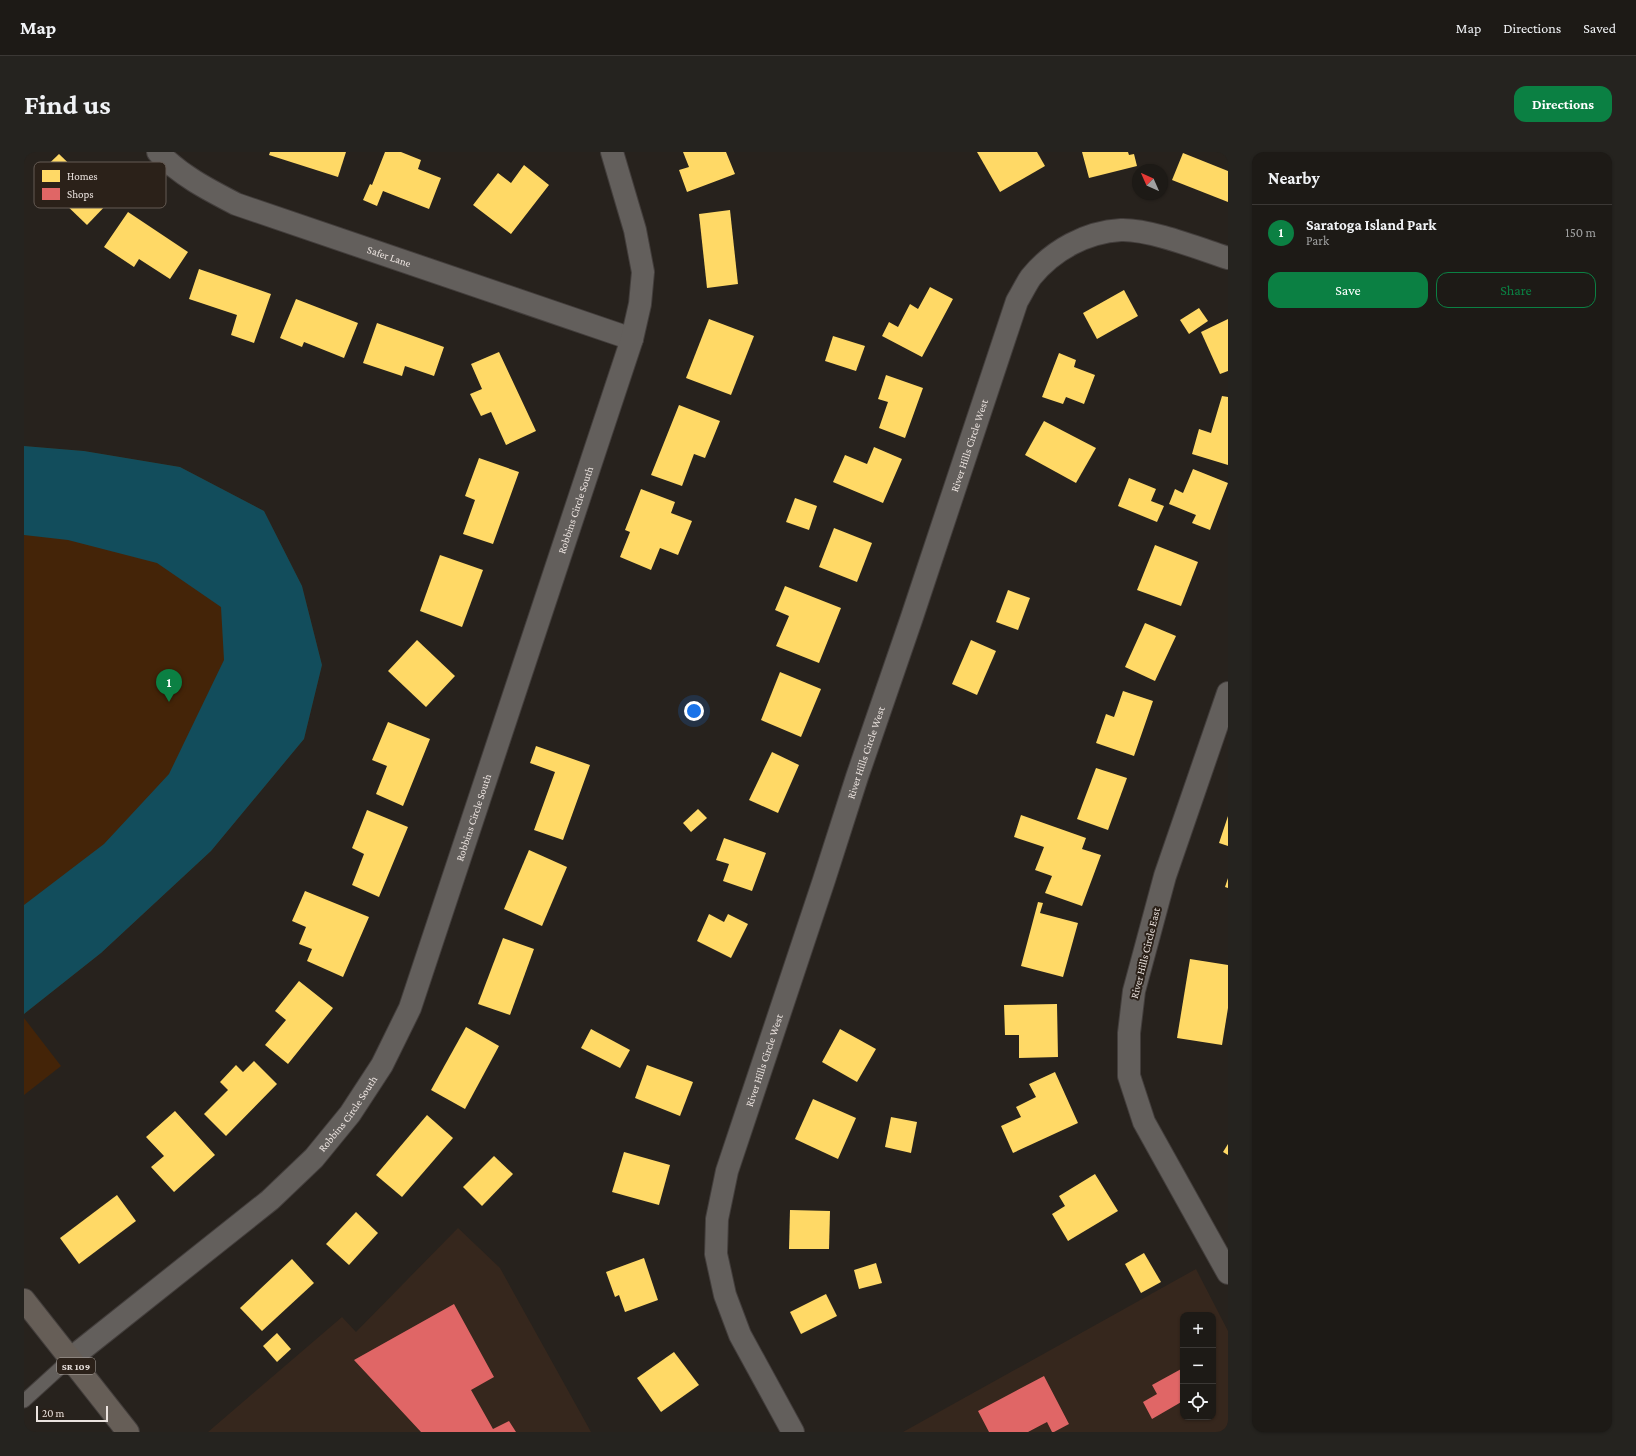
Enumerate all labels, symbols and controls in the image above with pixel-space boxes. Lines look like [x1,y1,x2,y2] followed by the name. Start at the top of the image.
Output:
[20,17,56,38] text: Map
[1456,20,1481,36] text: Map
[1503,20,1561,36] text: Directions
[1583,20,1616,36] text: Saved
[1514,86,1612,122] button: Directions
[24,89,111,120] text: Find us
[34,162,166,208] legend
[1132,164,1168,200] north arrow
[1268,169,1320,188] text: Nearby
[67,170,98,182] text: Homes
[67,188,94,201] text: Shops
[1306,217,1437,233] text: Saratoga Island Park
[1279,225,1283,240] text: 1
[1565,225,1596,240] text: 150 m
[1306,233,1329,248] text: Park
[366,243,413,269] street label: Safer Lane
[1268,272,1428,308] button: Save
[1436,272,1596,308] button: Share
[948,397,990,493] street label: River Hills Circle West
[555,465,595,555] street label: Robbins Circle South
[156,669,182,702] pin: 1
[684,701,704,721] your location
[844,704,887,800] street label: River Hills Circle West
[453,772,493,863] street label: Robbins Circle South
[1128,906,1162,1000] street label: River Hills Circle East
[743,1012,785,1108] street label: River Hills Circle West
[316,1073,379,1154] street label: Robbins Circle South
[1180,1312,1216,1420] map controls
[1180,1312,1216,1348] button: +
[1180,1348,1216,1384] button: −
[57,1358,95,1374] road number: SR 109
[1180,1384,1216,1420] button: locate
[36,1404,108,1423] scale bar
[42,1407,64,1419] text: 20 m

